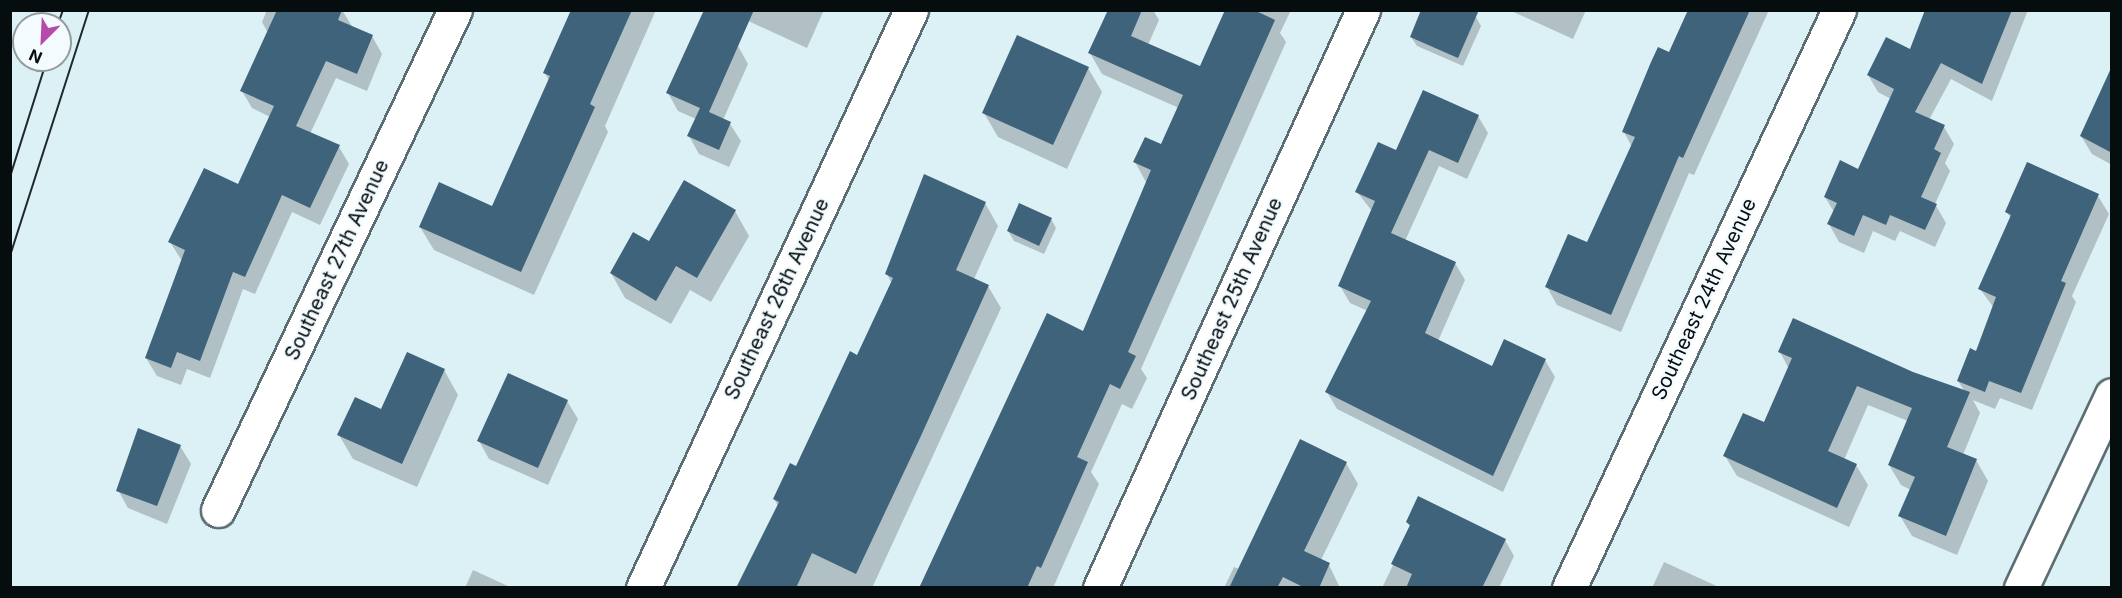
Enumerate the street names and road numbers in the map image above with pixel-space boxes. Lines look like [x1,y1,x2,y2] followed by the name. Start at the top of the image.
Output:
[280,156,394,364] street label: Southeast 27th Avenue
[720,194,834,404] street label: Southeast 26th Avenue
[1176,194,1288,404] street label: Southeast 25th Avenue
[1647,194,1761,404] street label: Southeast 24th Avenue

